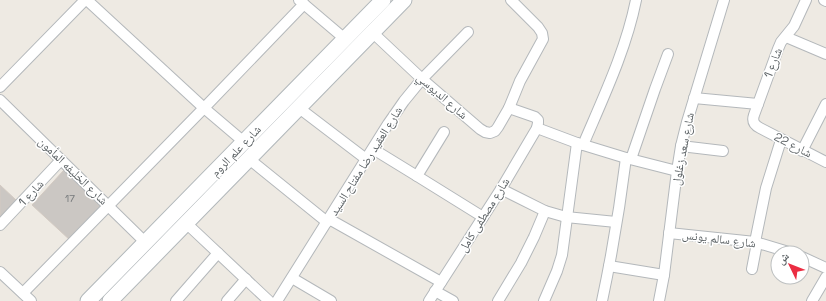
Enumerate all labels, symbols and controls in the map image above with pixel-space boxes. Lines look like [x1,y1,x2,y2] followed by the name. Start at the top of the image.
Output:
[760,46,786,80] street label: شارع 1
[412,69,471,124] street label: شارع الديوسي
[326,103,406,219] street label: شارع العقيد رضا مفتاح السيد
[668,111,698,187] street label: شارع سعد زغلول
[207,122,265,180] street label: شارع علم الروم
[771,129,815,161] street label: شارع 22
[35,134,111,209] street label: شارع الخليفه المأمون
[455,175,513,255] street label: شارع مصطفى كامل
[15,176,47,210] street label: شارع 1
[65,192,75,205] house number: 17
[681,227,757,251] street label: شارع سالم يونس
[770,245,810,285] north arrow
[774,249,793,268] text: ش

